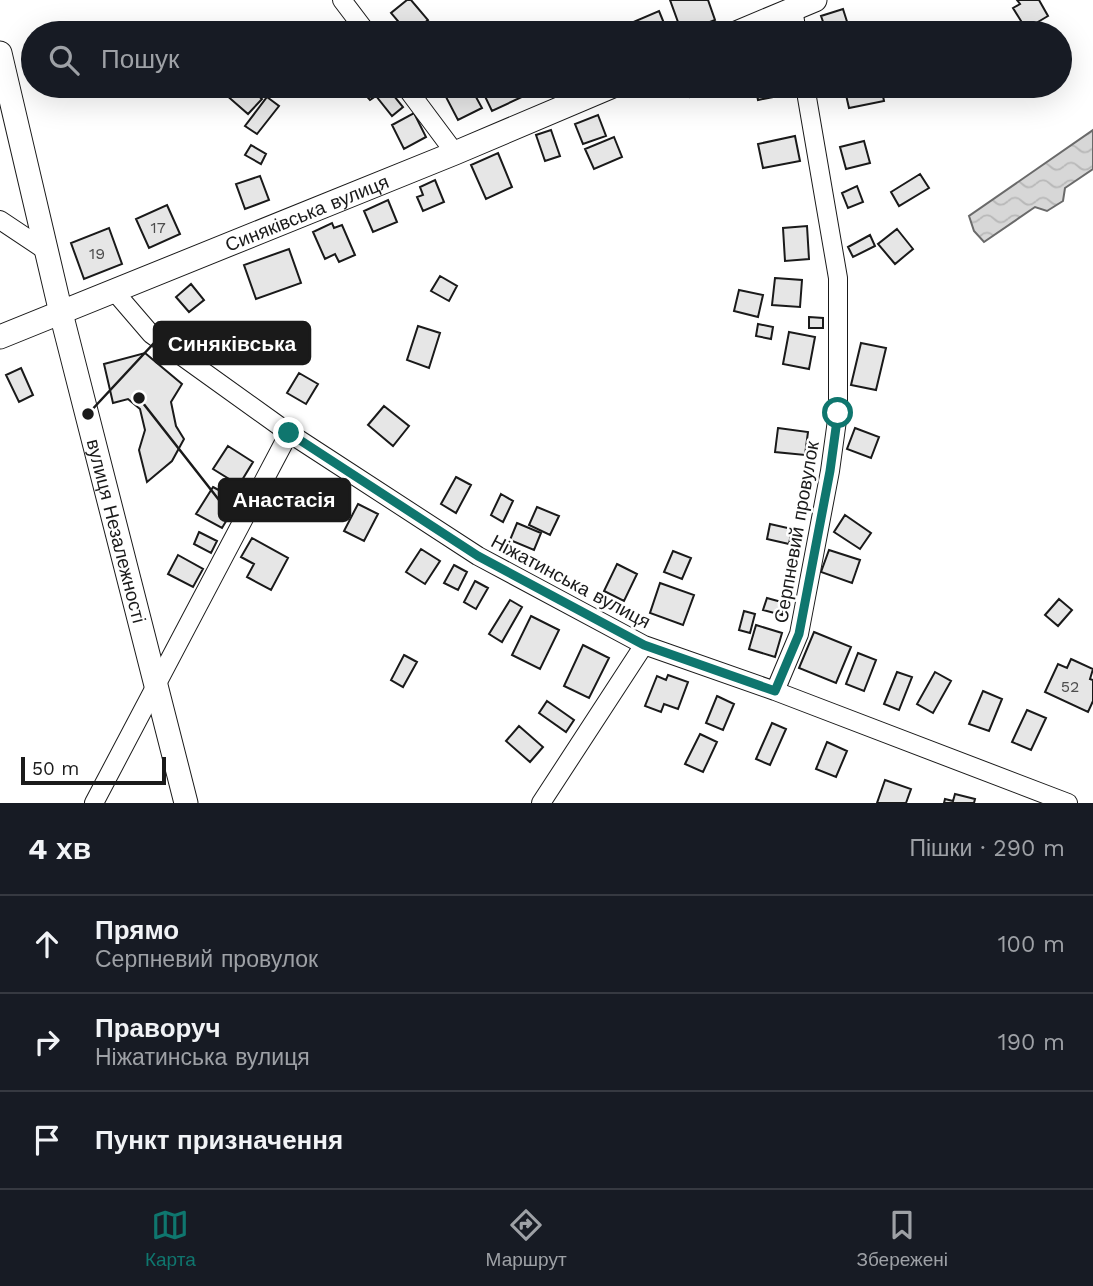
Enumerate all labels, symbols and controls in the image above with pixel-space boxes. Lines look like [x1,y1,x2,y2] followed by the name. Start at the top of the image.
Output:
[21,21,1072,98] search box
[45,41,83,79] icon: search
[101,44,179,74] text: Пошук
[222,170,392,257] street label: Синяківська вулиця
[150,218,166,237] house number: 17
[89,244,105,263] house number: 19
[154,322,310,364] callout: Синяківська
[168,331,297,356] text: Синяківська
[822,397,853,428] route start
[273,417,304,448] route end
[82,437,151,626] street label: вулиця Незалежності
[769,439,824,625] street label: Серпневий провулок
[219,479,350,521] callout: Анастасія
[233,487,335,512] text: Анастасія
[487,530,654,633] street label: Ніжатинська вулиця
[1061,677,1079,696] house number: 52
[21,754,166,786] scale bar
[32,757,79,780] text: 50 m
[28,831,91,866] text: 4 хв
[909,835,1065,862] text: Пішки · 290 m
[95,915,179,945] text: Прямо
[28,925,66,963] icon: ahead
[998,931,1065,958] text: 100 m
[95,946,318,973] text: Серпневий провулок
[95,1013,221,1043] text: Праворуч
[28,1023,66,1061] icon: right
[998,1029,1065,1056] text: 190 m
[95,1044,310,1071] text: Ніжатинська вулиця
[28,1121,66,1159] icon: arrive
[95,1125,343,1155] text: Пункт призначення
[145,1206,196,1271] tab: Карта
[486,1206,567,1271] tab: Маршрут
[856,1206,948,1271] tab: Збережені

